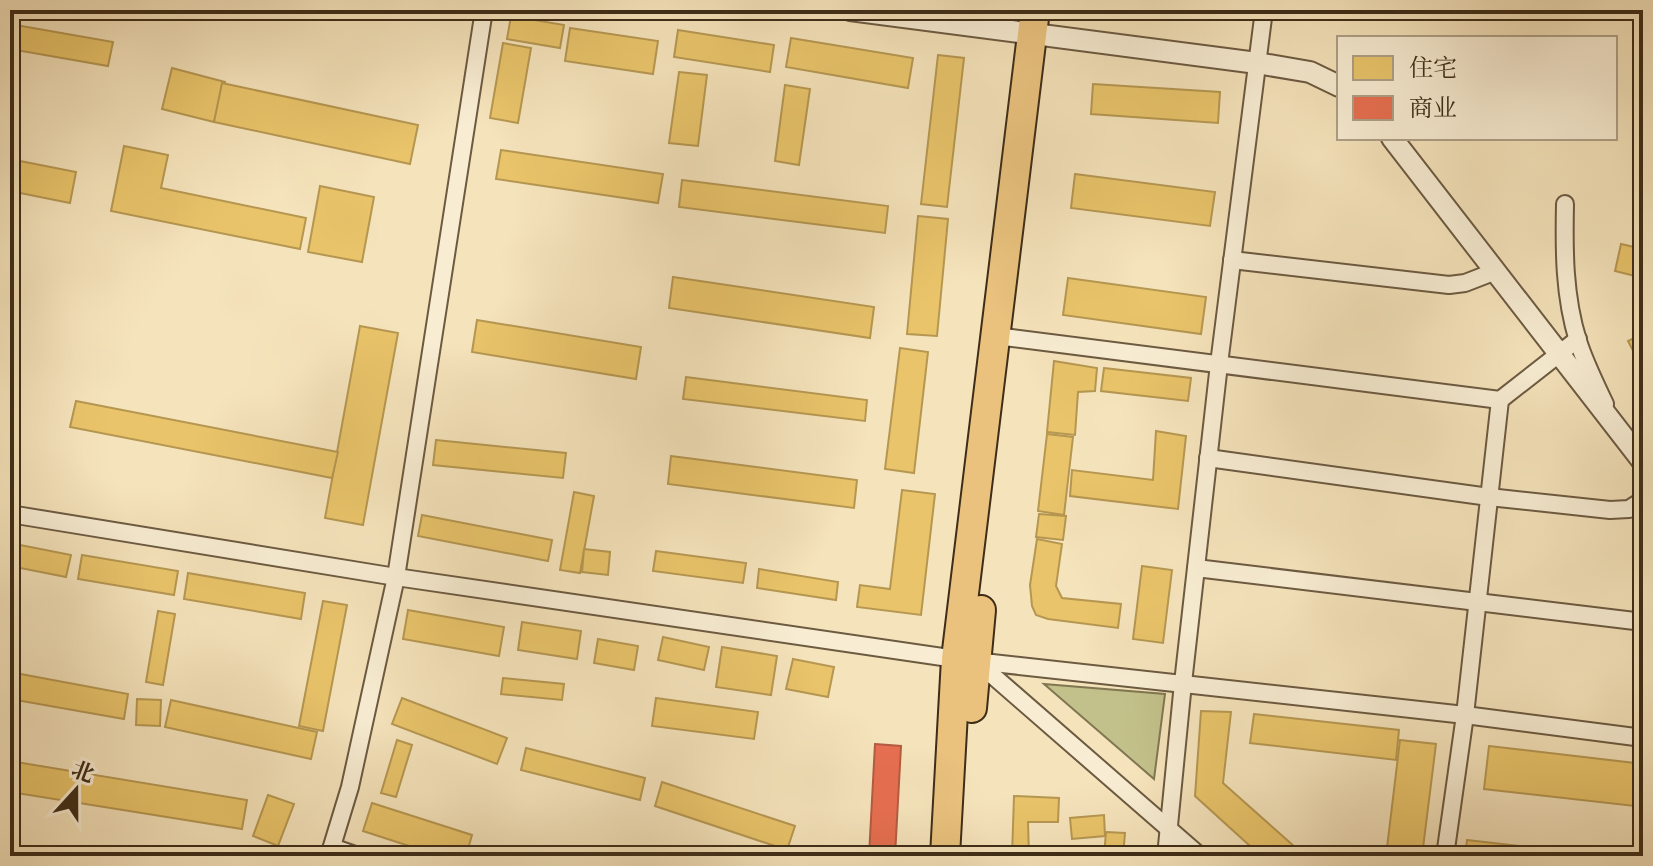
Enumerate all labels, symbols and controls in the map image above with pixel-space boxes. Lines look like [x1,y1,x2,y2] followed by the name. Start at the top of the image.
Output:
[1337,36,1617,140] legend
[1409,52,1457,83] text: 住宅
[1409,92,1457,123] text: 商业
[36,750,116,830] north arrow
[68,754,98,789] text: 北

